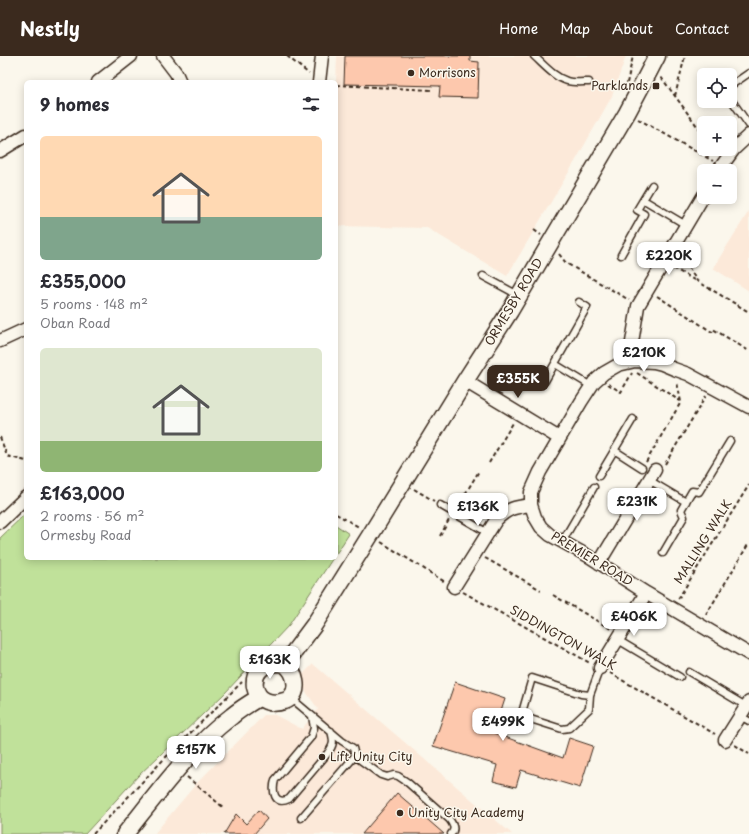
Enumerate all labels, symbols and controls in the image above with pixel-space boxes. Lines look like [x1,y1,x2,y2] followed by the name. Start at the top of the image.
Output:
[20,14,80,42] text: Nestly
[499,18,538,39] text: Home
[560,18,590,39] text: Map
[612,18,653,39] text: About
[675,18,729,39] text: Contact
[419,63,476,81] place label: Morrisons
[406,68,416,78] marker: Morrisons
[697,68,737,204] map controls
[697,68,737,108] button: locate
[591,76,649,94] place label: Parklands
[651,81,661,91] marker: Parklands
[40,91,109,117] text: 9 homes
[300,93,322,115] icon: filters
[697,116,737,156] button: +
[145,162,217,234] icon: home
[697,164,737,204] button: −
[641,242,697,276] pin: £220K
[646,245,692,264] text: £220K
[480,254,547,349] street label: ORMESBY ROAD
[40,268,126,294] text: £355,000
[40,294,148,313] text: 5 rooms · 148 m²
[40,313,111,332] text: Oban Road
[616,339,672,373] pin: £210K
[622,342,666,361] text: £210K
[490,365,546,399] pin: £355K
[496,368,540,387] text: £355K
[145,374,217,446] icon: home
[40,480,125,506] text: £163,000
[609,488,665,522] pin: £231K
[616,491,658,510] text: £231K
[450,493,506,527] pin: £136K
[457,496,499,515] text: £136K
[669,496,735,587] street label: MALLING WALK
[40,506,144,525] text: 2 rooms · 56 m²
[40,525,131,544] text: Ormesby Road
[548,527,637,590] street label: PREMIER ROAD
[507,600,620,674] street label: SIDDINGTON WALK
[606,603,662,637] pin: £406K
[611,606,657,625] text: £406K
[242,646,298,680] pin: £163K
[249,649,291,668] text: £163K
[475,708,531,742] pin: £499K
[481,711,525,730] text: £499K
[168,736,224,770] pin: £157K
[176,739,216,758] text: £157K
[330,747,413,765] place label: Lift Unity City
[317,752,327,762] marker: Lift Unity City
[408,803,524,821] place label: Unity City Academy
[395,808,405,818] marker: Unity City Academy

